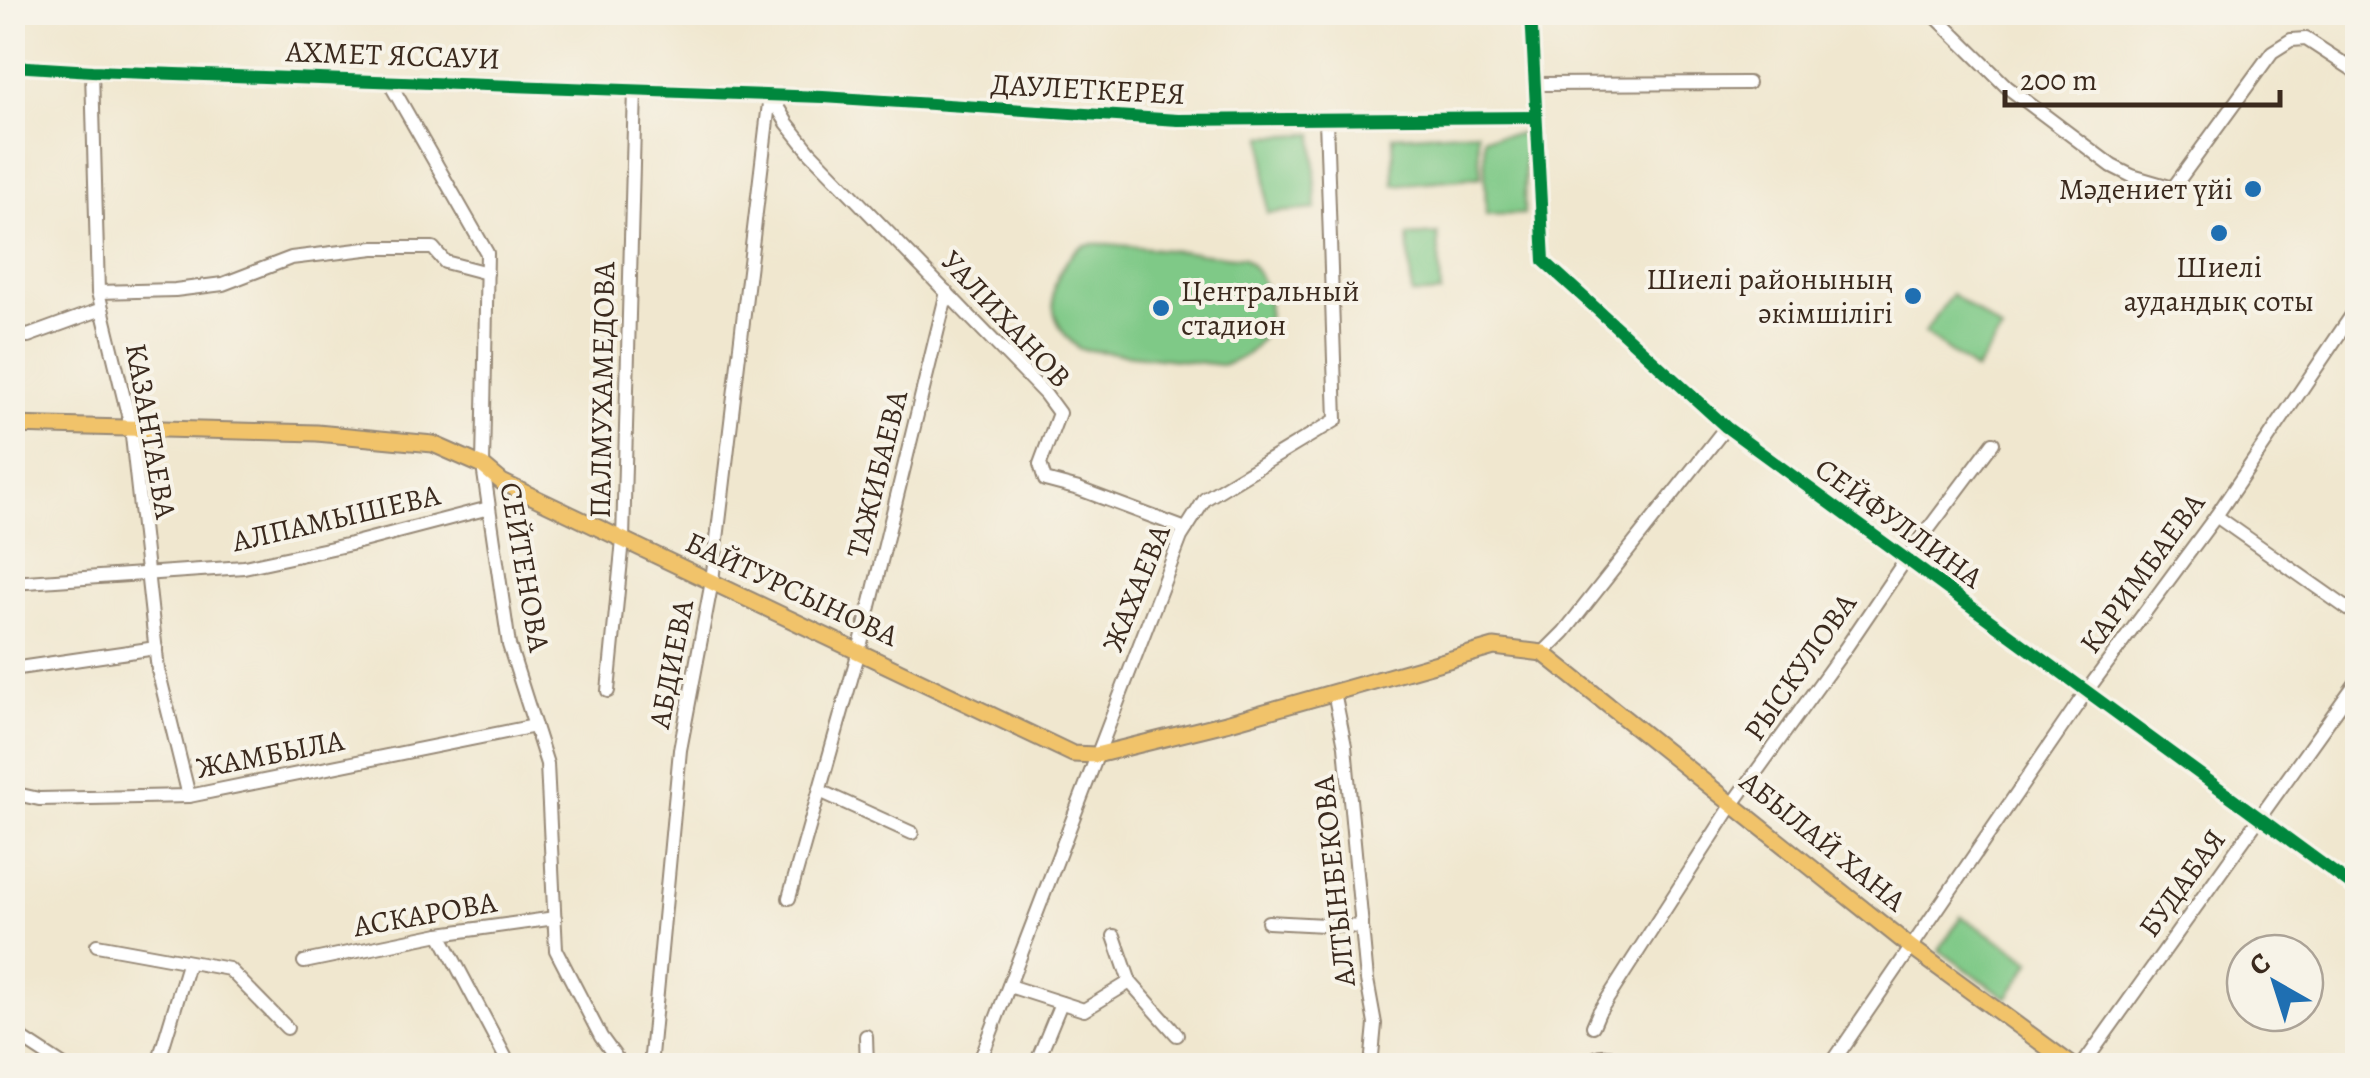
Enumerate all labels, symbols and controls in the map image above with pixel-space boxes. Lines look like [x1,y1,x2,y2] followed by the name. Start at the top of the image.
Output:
[284,31,501,79] street label: АХМЕТ ЯССАУИ
[2005,45,2280,107] scale bar
[2020,60,2097,100] text: 200 m
[990,64,1186,114] street label: ДАУЛЕТКЕРЕЯ
[2059,169,2233,209] place label: Мәдениет үйі
[2242,178,2264,200] marker: Мәдениет үйі
[2208,222,2230,244] marker: Шиелі аудандық соты
[932,242,1080,396] street label: УАЛИХАНОВ
[2124,247,2314,321] place label: Шиелі аудандық соты
[1646,259,1893,333] place label: Шиелі районының әкімшілігі
[580,261,624,519] street label: ПАЛМУХАМЕДОВА
[1181,271,1359,345] place label: Центральный стадион
[1902,285,1924,307] marker: Шиелі районының әкімшілігі
[1150,297,1172,319] marker: Центральный стадион
[116,340,186,523] street label: КАЗАНТАЕВА
[837,386,917,562] street label: ТАЖИБАЕВА
[1807,449,1991,598] street label: СЕЙФУЛЛИНА
[227,475,444,562] street label: АЛПАМЫШЕВА
[490,479,560,655] street label: СЕЙТЕНОВА
[2070,484,2214,661] street label: КАРИМБАЕВА
[1092,518,1180,658] street label: ЖАХАЕВА
[679,522,905,656] street label: БАЙТУРСЫНОВА
[1734,585,1866,749] street label: РЫСКУЛОВА
[639,596,703,733] street label: АБДИЕВА
[193,720,348,788] street label: ЖАМБЫЛА
[1731,761,1915,921] street label: АБЫЛАЙ ХАНА
[1303,773,1365,989] street label: АЛТЫНБЕКОВА
[2129,821,2235,945] street label: БУДАБАЯ
[349,882,500,946] street label: АСКАРОВА
[2225,933,2325,1033] north arrow
[2241,944,2279,985] text: С

